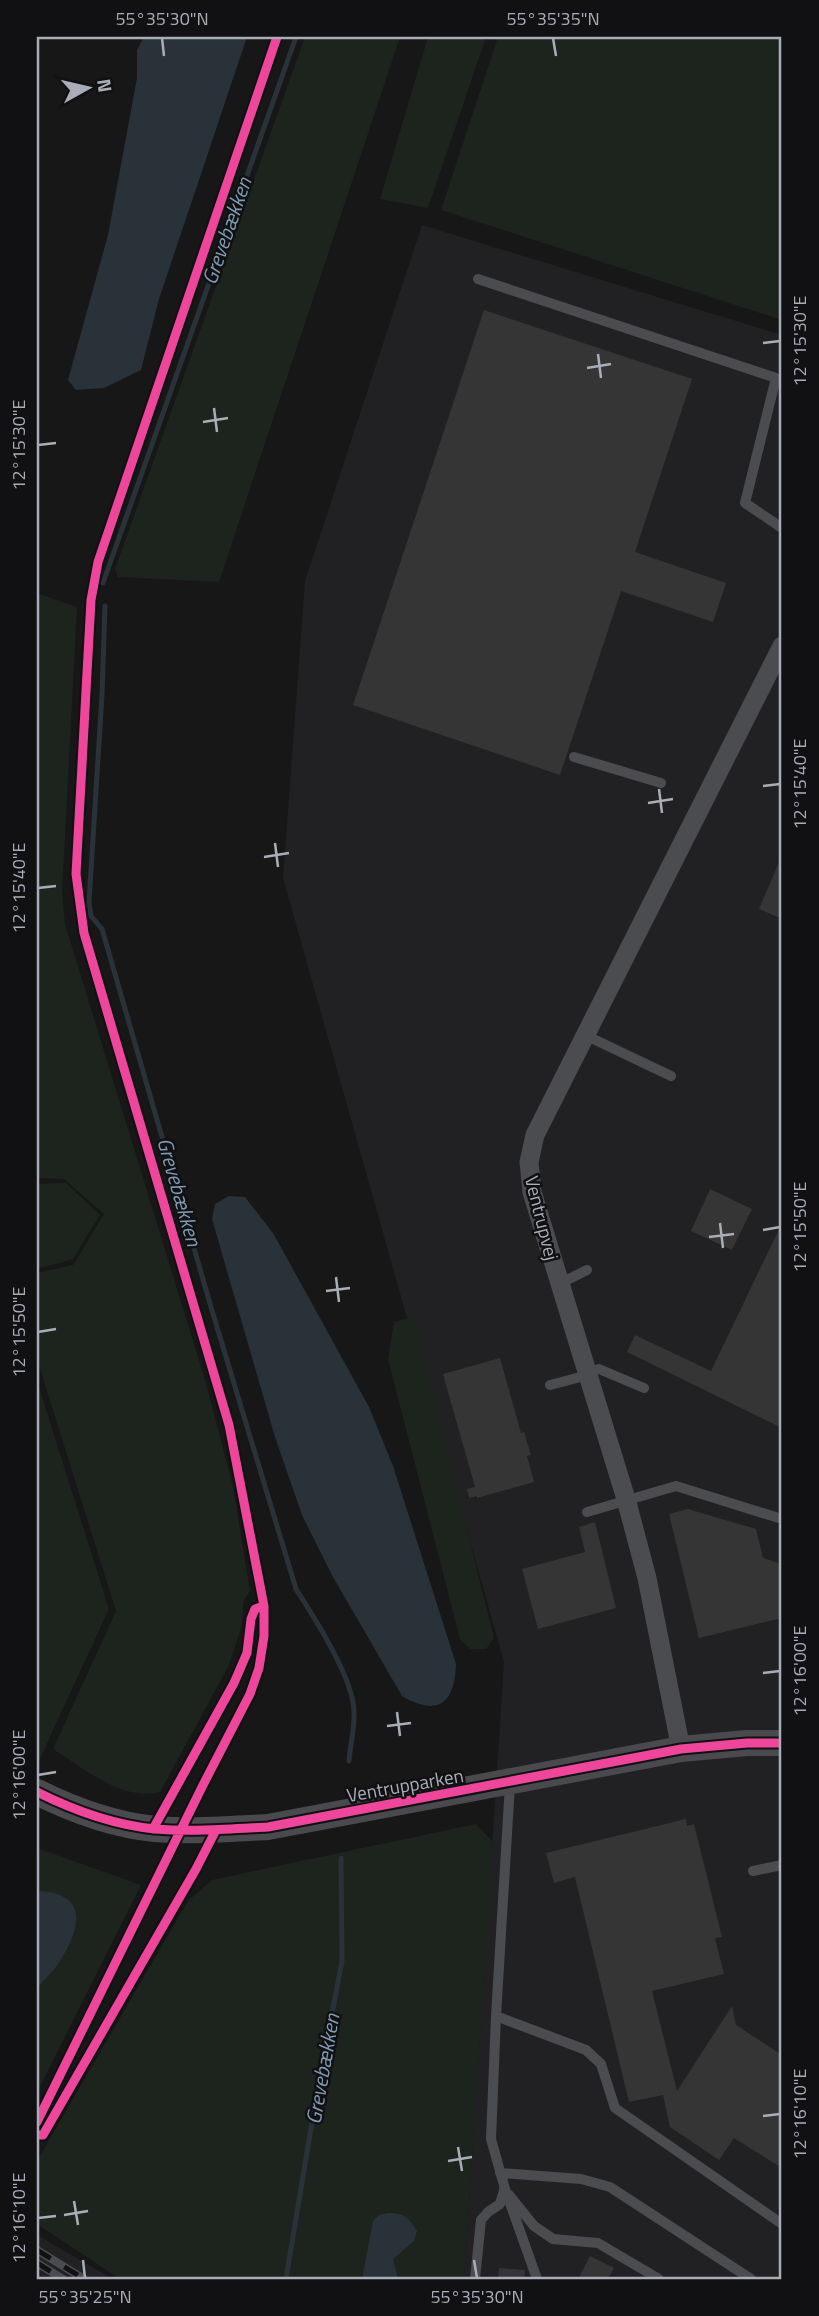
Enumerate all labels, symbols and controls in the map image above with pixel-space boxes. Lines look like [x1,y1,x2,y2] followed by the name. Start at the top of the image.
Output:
[115,5,209,32] text: 55°35'30"N
[506,5,600,32] text: 55°35'35"N
[52,52,122,122] north arrow
[90,77,121,94] text: N
[193,172,260,289] water label: Grevebækken
[786,295,813,386] text: 12°15'30"E
[5,399,32,490] text: 12°15'30"E
[786,738,813,829] text: 12°15'40"E
[5,842,32,933] text: 12°15'40"E
[149,1134,211,1250] water label: Grevebækken
[518,1173,567,1263] street label: Ventrupvej
[786,1181,813,1272] text: 12°15'50"E
[5,1286,32,1377] text: 12°15'50"E
[786,1625,813,1716] text: 12°16'00"E
[5,1729,32,1820] text: 12°16'00"E
[344,1760,466,1809] street label: Ventrupparken
[297,2011,348,2127] water label: Grevebækken
[786,2068,813,2159] text: 12°16'10"E
[5,2172,32,2263] text: 12°16'10"E
[38,2283,132,2310] text: 55°35'25"N
[430,2283,524,2310] text: 55°35'30"N

